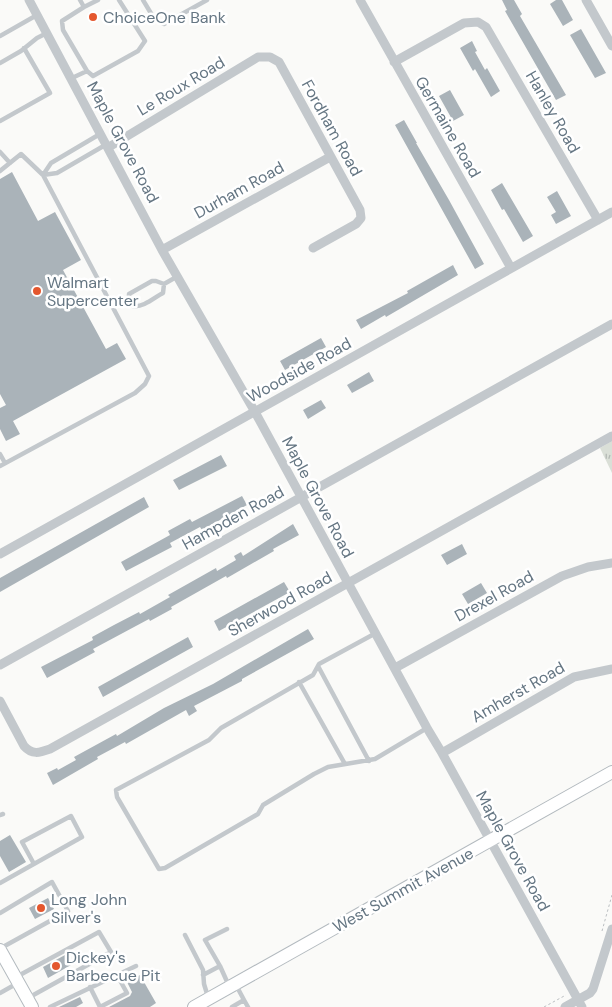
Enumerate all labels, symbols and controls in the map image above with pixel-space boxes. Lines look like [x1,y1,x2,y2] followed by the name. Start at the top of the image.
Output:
[103,7,226,28] place label: ChoiceOne Bank
[87,11,99,23] marker: ChoiceOne Bank
[133,52,229,120] street label: Le Roux Road
[521,67,585,157] street label: Hanley Road
[410,73,486,181] street label: Germaine Road
[297,76,367,180] street label: Fordham Road
[82,78,164,206] street label: Maple Grove Road
[190,157,288,223] street label: Durham Road
[47,272,139,311] place label: Walmart Supercenter
[31,285,43,297] marker: Walmart Supercenter
[243,333,355,407] street label: Woodside Road
[277,433,359,561] street label: Maple Grove Road
[178,481,288,555] street label: Hampden Road
[451,566,537,626] street label: Drexel Road
[224,567,336,641] street label: Sherwood Road
[467,657,569,727] street label: Amherst Road
[471,787,555,915] street label: Maple Grove Road
[329,843,477,937] street label: West Summit Avenue
[51,889,127,928] place label: Long John Silver's
[35,902,47,914] marker: Long John Silver's
[66,947,160,986] place label: Dickey's Barbecue Pit
[50,960,62,972] marker: Dickey's Barbecue Pit

